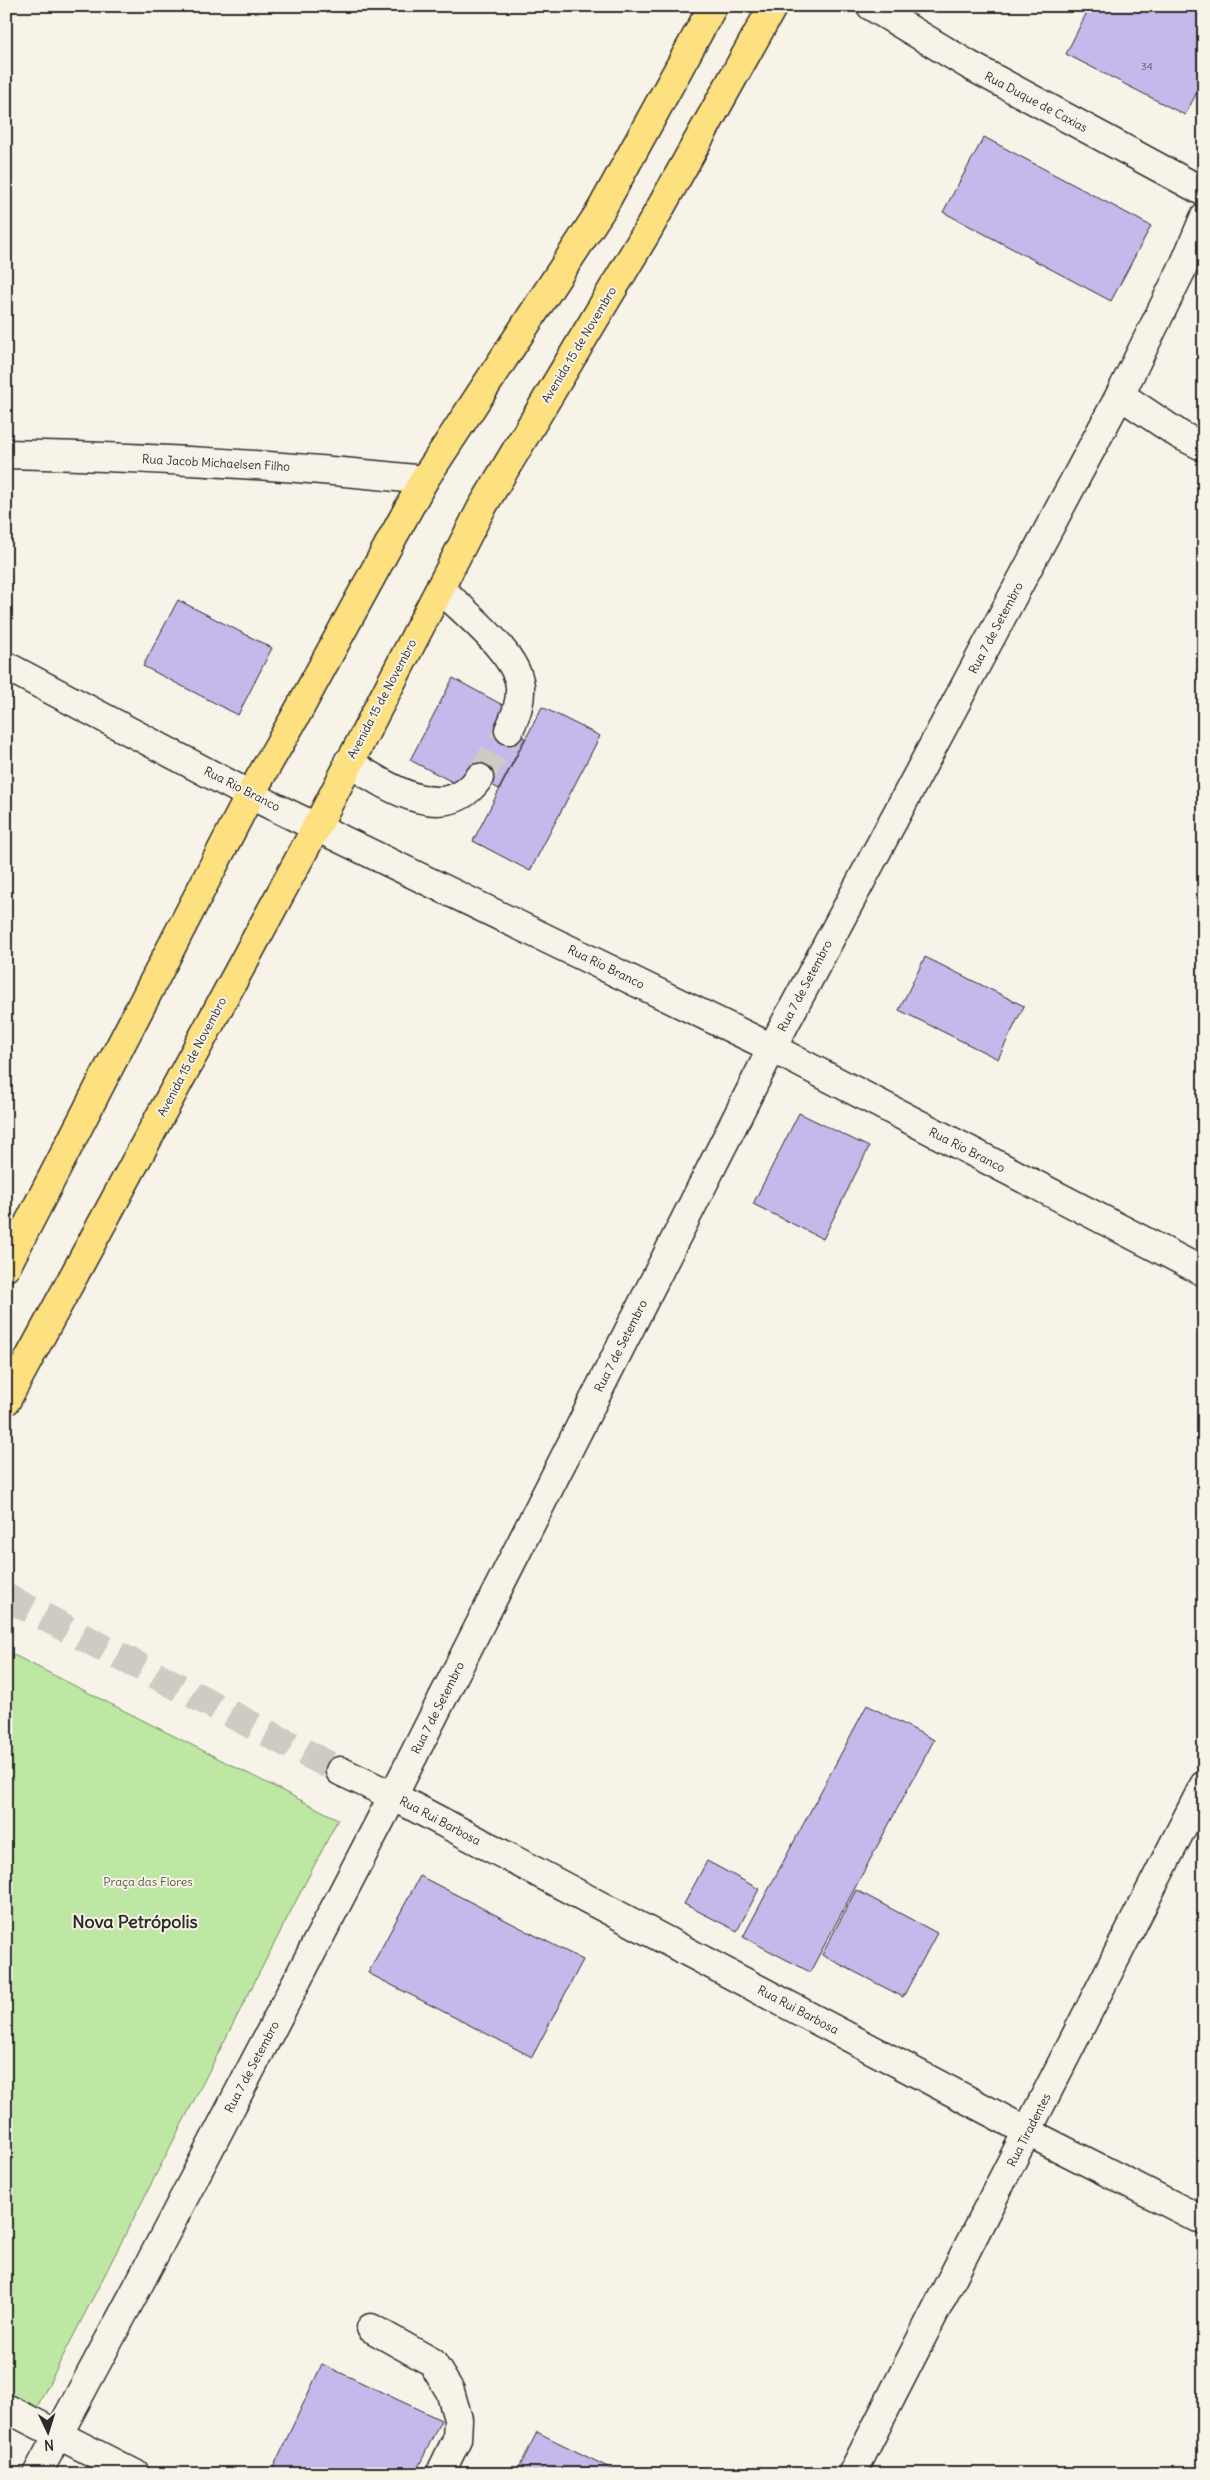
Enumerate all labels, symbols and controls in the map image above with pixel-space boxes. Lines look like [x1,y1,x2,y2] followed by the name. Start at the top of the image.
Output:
[1141,60,1153,73] house number: 34
[982,68,1090,135] street label: Rua Duque de Caxias
[538,284,619,406] street label: Avenida 15 de Novembro
[142,451,291,474] street label: Rua Jacob Michaelsen Filho
[965,579,1026,676] street label: Rua 7 de Setembro
[344,636,420,761] street label: Avenida 15 de Novembro
[202,763,283,814] street label: Rua Rio Branco
[774,937,835,1034] street label: Rua 7 de Setembro
[565,942,647,992] street label: Rua Rio Branco
[154,994,230,1119] street label: Avenida 15 de Novembro
[927,1124,1008,1175] street label: Rua Rio Branco
[591,1297,650,1394] street label: Rua 7 de Setembro
[408,1659,467,1756] street label: Rua 7 de Setembro
[397,1793,483,1848] street label: Rua Rui Barbosa
[103,1874,193,1889] park label: Praça das Flores
[72,1910,198,1933] district label: Nova Petrópolis
[755,1982,841,2037] street label: Rua Rui Barbosa
[221,2018,282,2115] street label: Rua 7 de Setembro
[1004,2090,1054,2169] street label: Rua Tiradentes
[22,2408,72,2458] north arrow
[43,2436,54,2454] text: N

